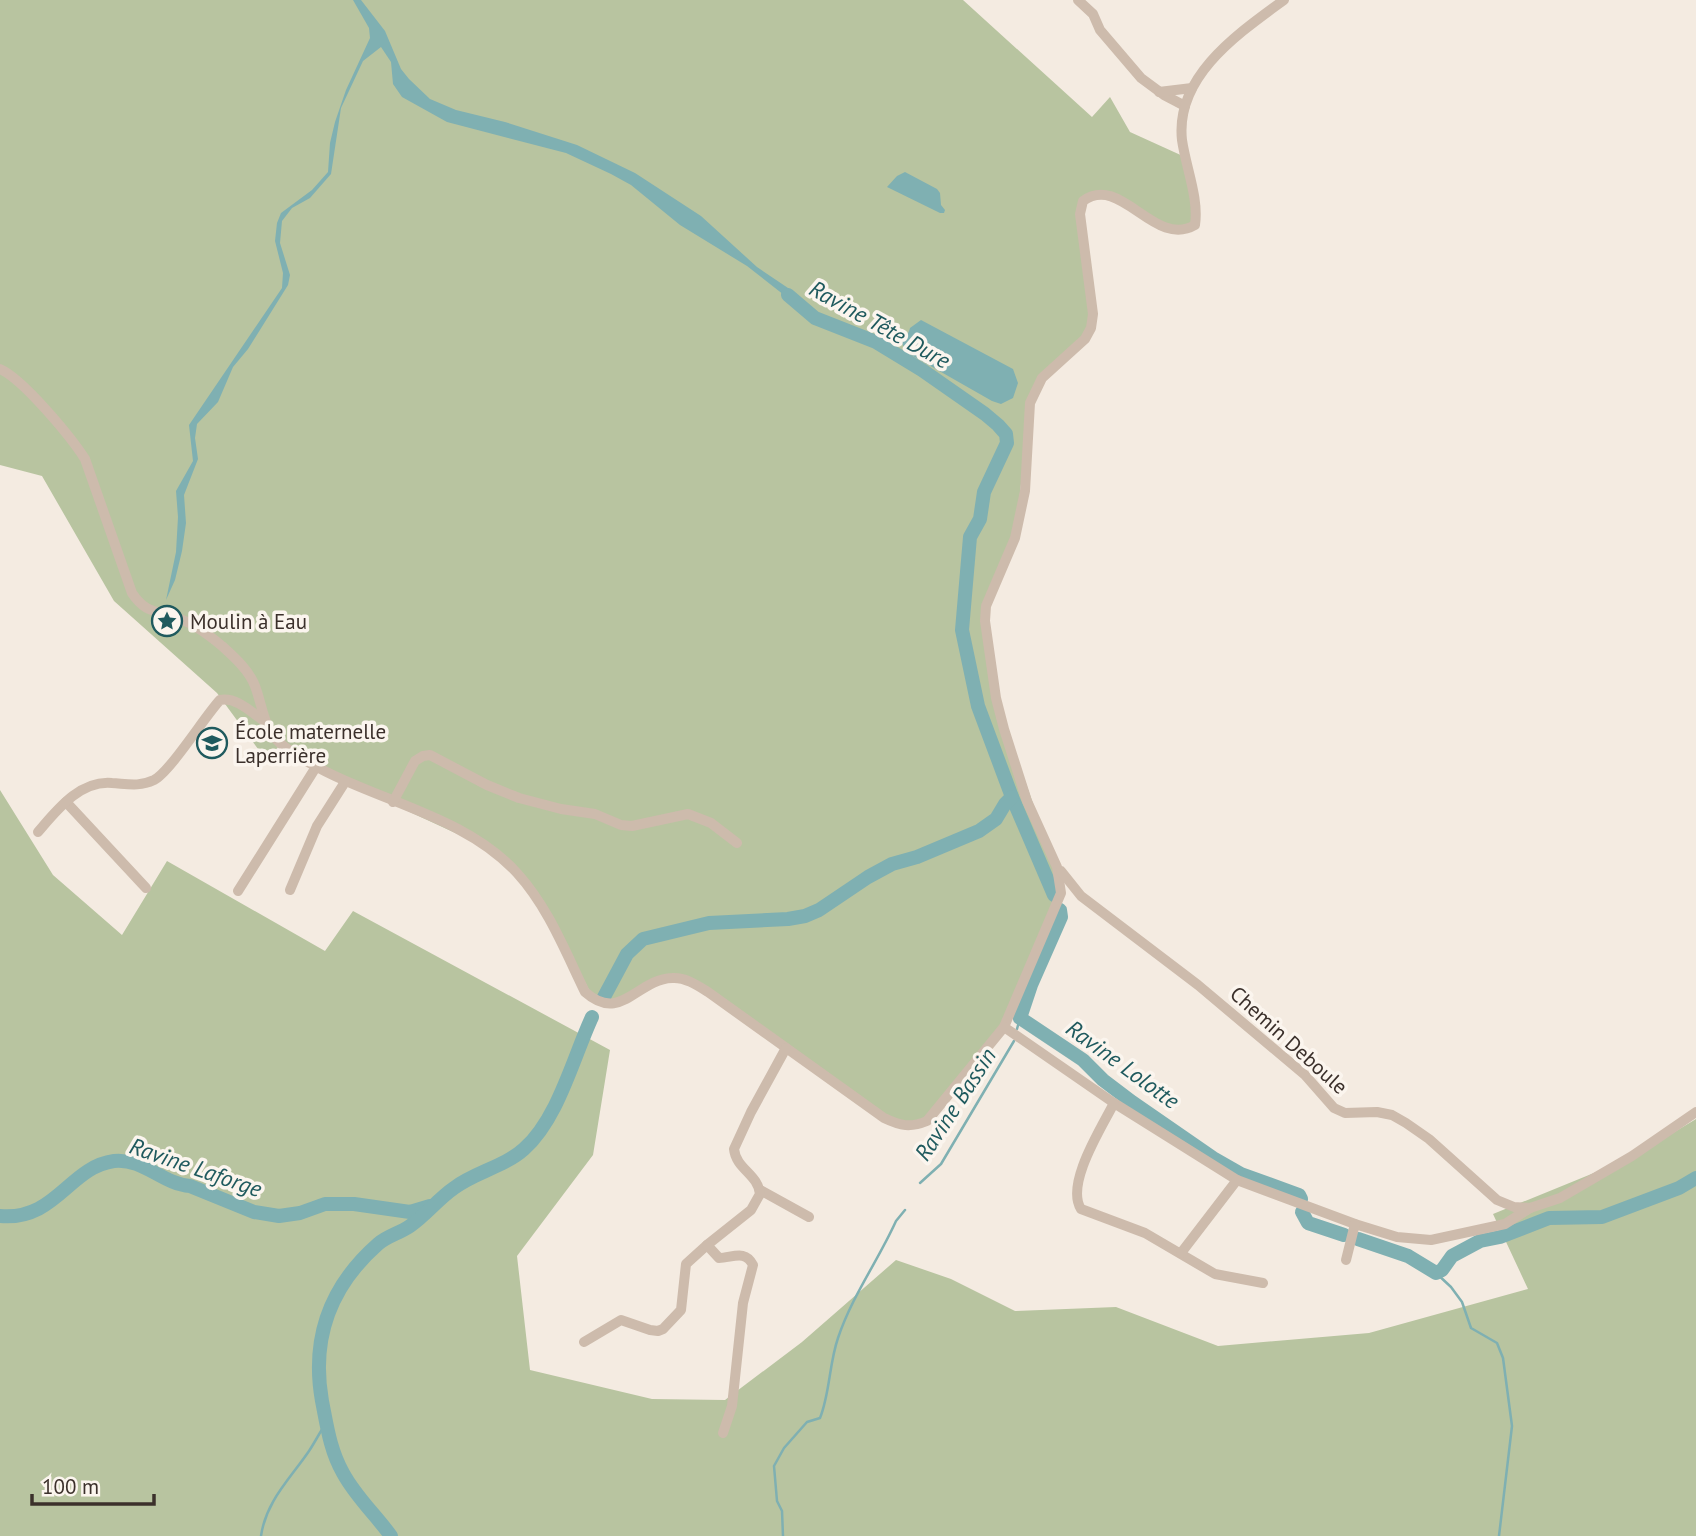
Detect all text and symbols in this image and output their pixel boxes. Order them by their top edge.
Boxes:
water label: Ravine Tête Dure [805,273,956,375]
place icon: Moulin à Eau [150,604,184,638]
place label: Moulin à Eau [190,608,307,635]
place label: École maternelle Laperrière [235,718,386,769]
school or university icon: École maternelle Laperrière [195,726,229,760]
street label: Chemin Deboule [1225,980,1353,1100]
water label: Ravine Lolotte [1061,1013,1186,1115]
water label: Ravine Bassin [908,1042,1002,1166]
water label: Ravine Laforge [126,1131,266,1203]
scale bar [32,1462,154,1506]
text: 100 m [42,1473,99,1500]

